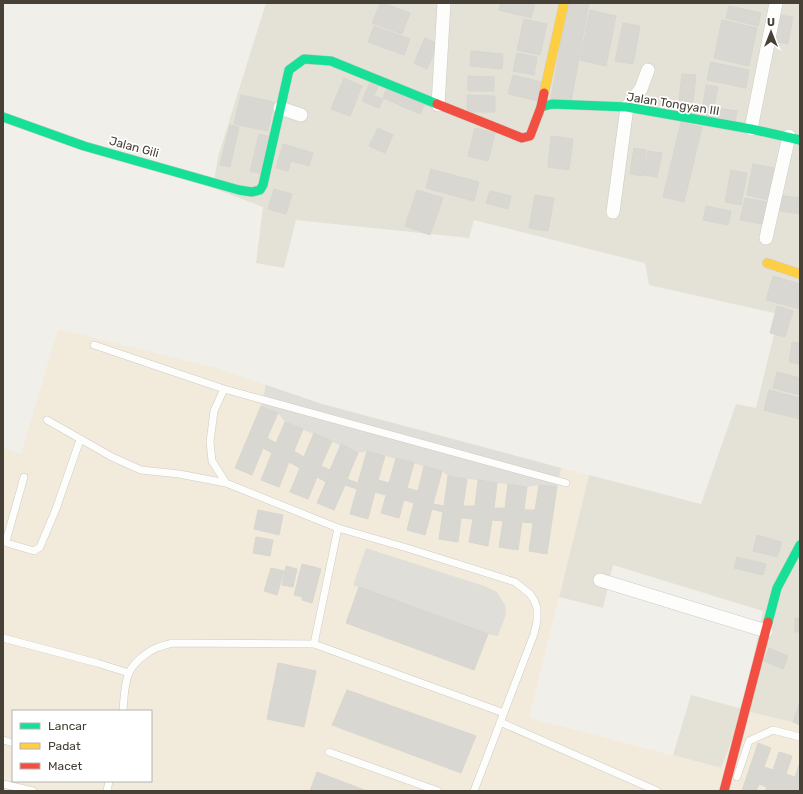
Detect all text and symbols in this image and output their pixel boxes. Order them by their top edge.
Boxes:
north arrow [751,12,791,52]
text: U [767,16,775,29]
street label: Jalan Tongyan III [626,90,720,118]
street label: Jalan Gili [108,134,160,160]
legend [12,710,152,782]
text: Lancar [48,719,87,733]
text: Padat [48,739,81,753]
text: Macet [48,759,82,773]

